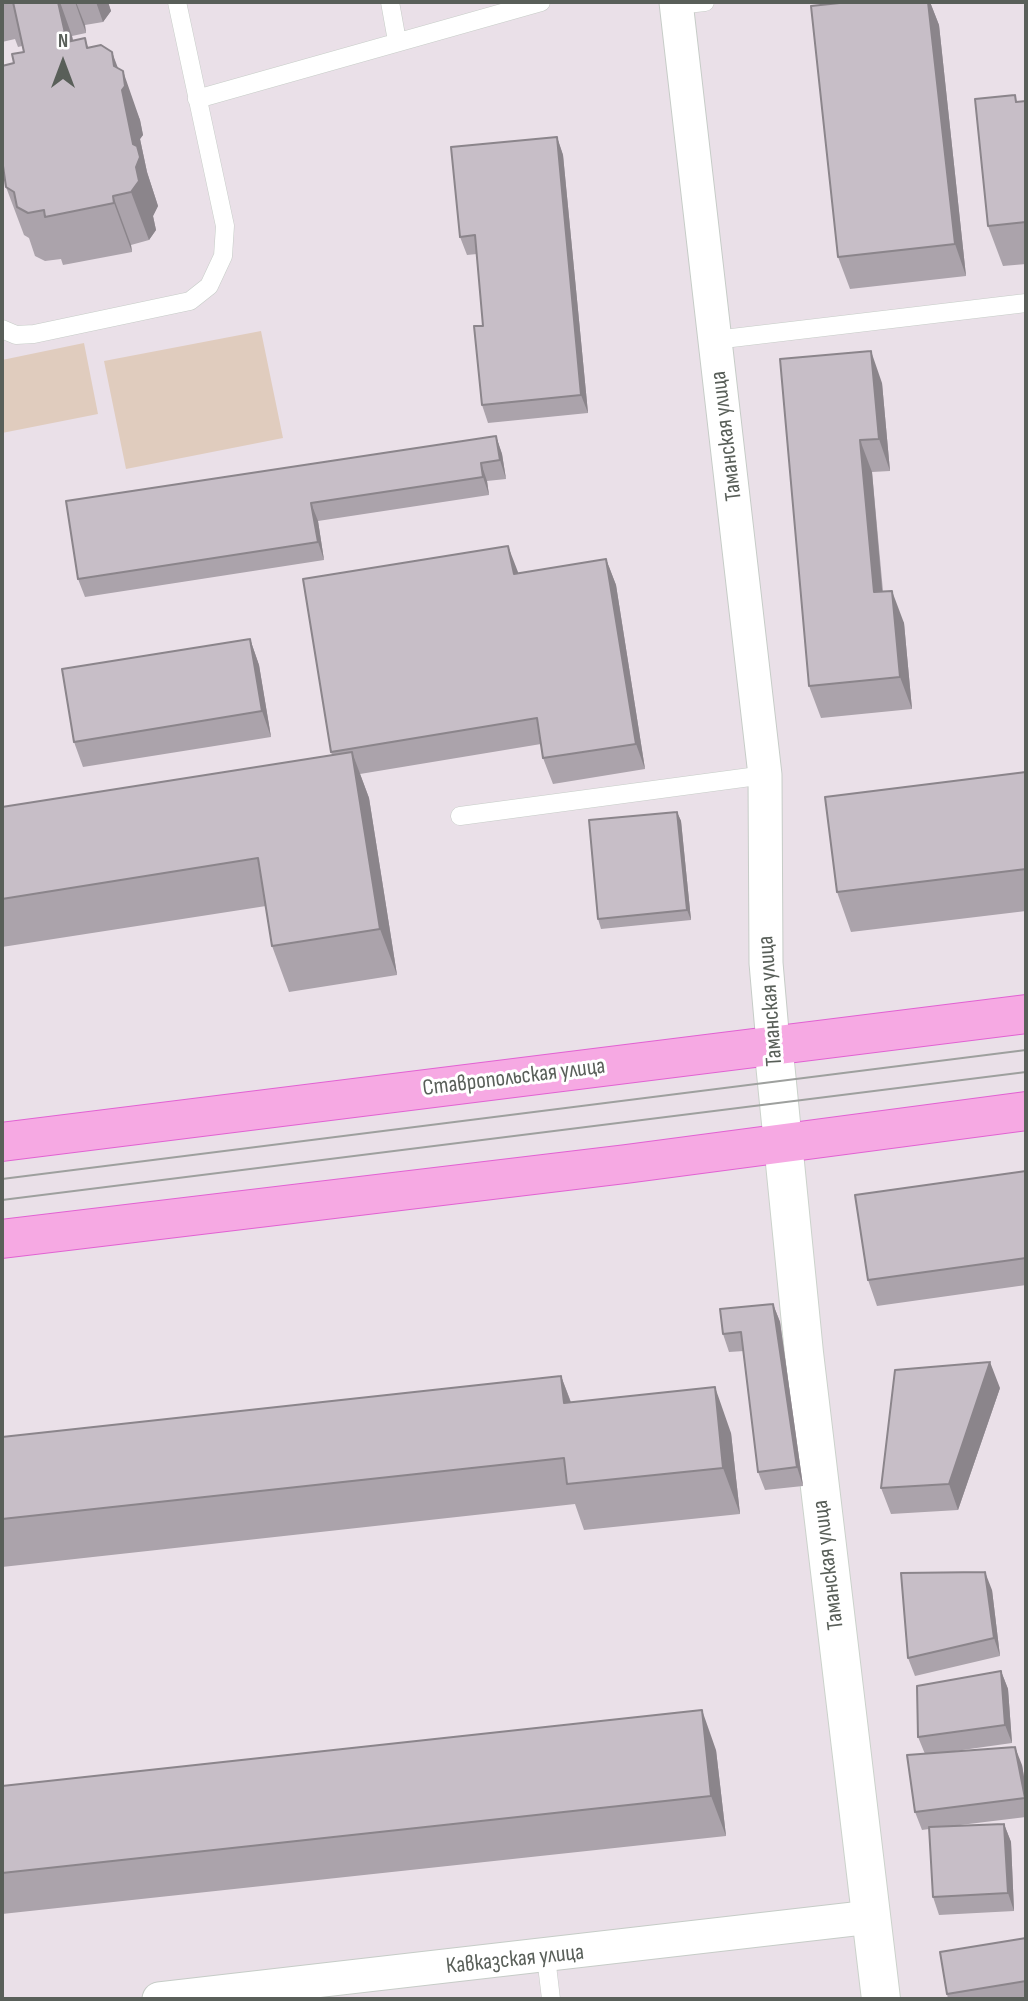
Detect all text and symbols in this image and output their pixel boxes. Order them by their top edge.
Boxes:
north arrow [28,28,98,98]
text: N [58,30,68,53]
street label: Таманская улица [705,370,749,502]
street label: Таманская улица [753,935,789,1067]
street label: Ставропольская улица [421,1053,607,1103]
street label: Таманская улица [807,1499,851,1631]
street label: Кавказская улица [445,1939,585,1981]

